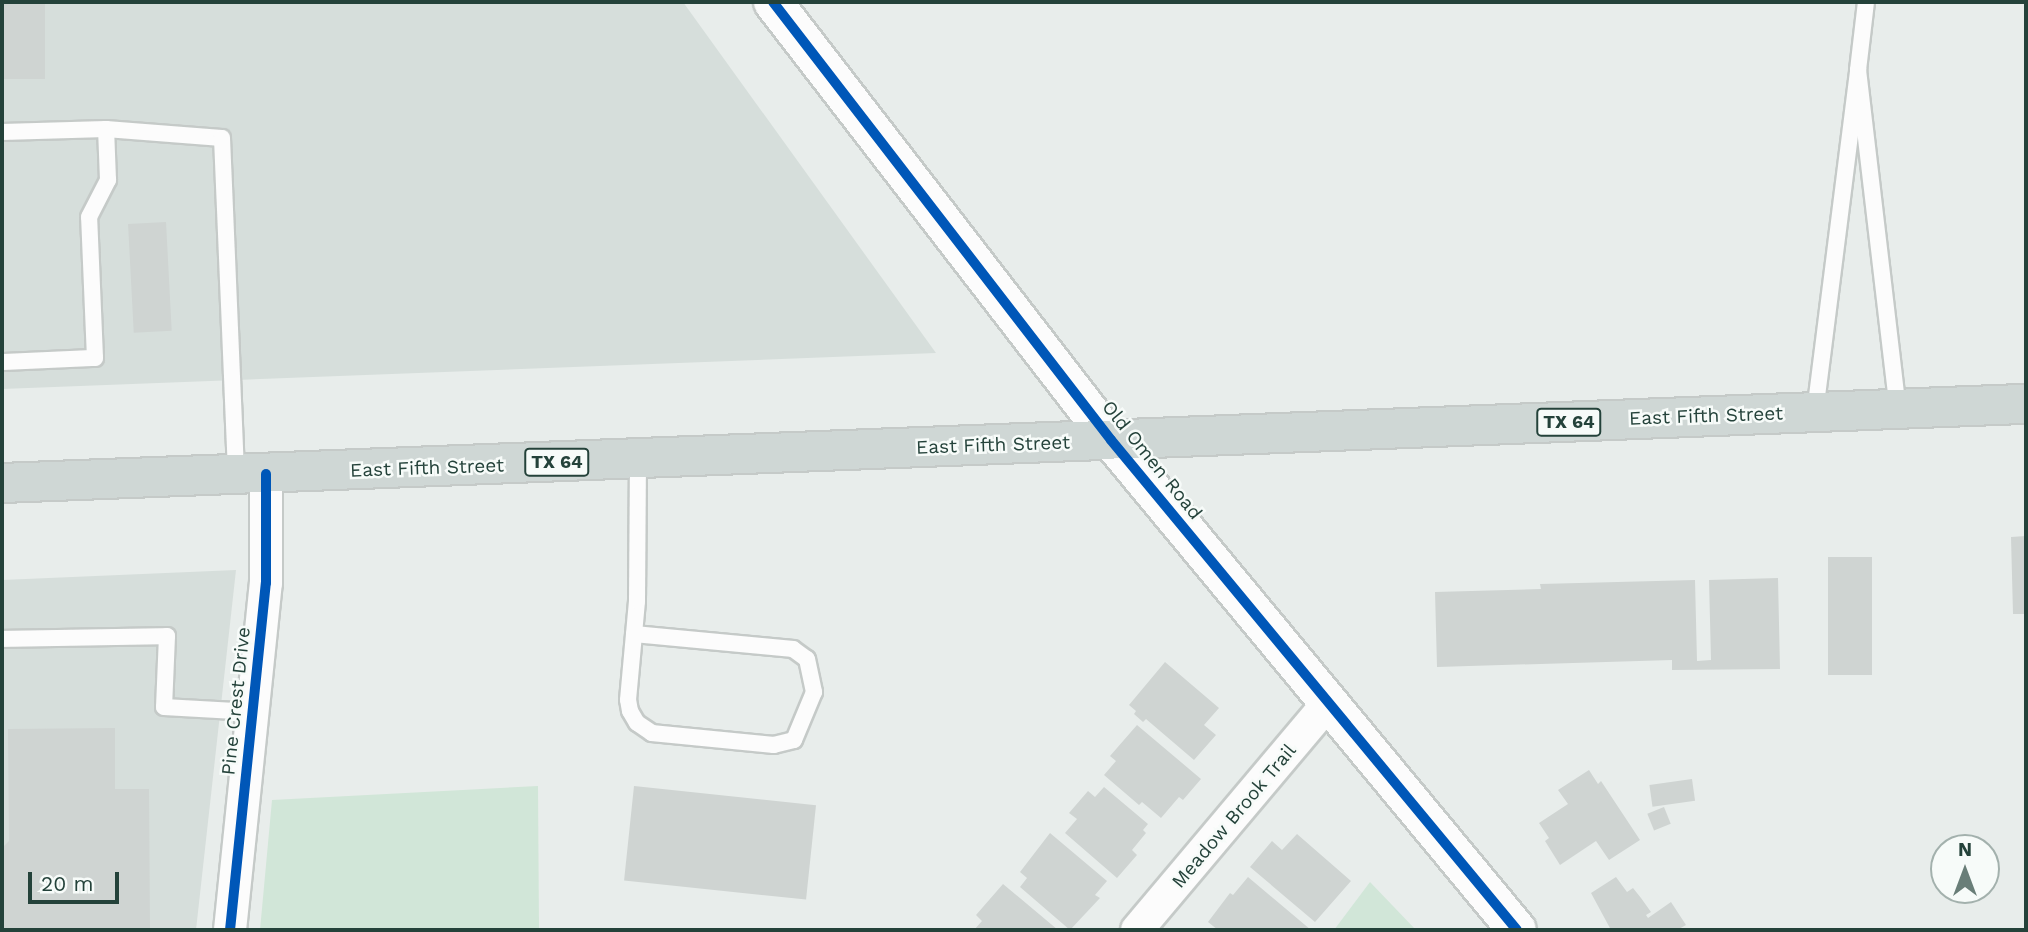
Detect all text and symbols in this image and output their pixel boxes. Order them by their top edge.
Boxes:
street label: Old Omen Road [1097,396,1207,524]
street label: East Fifth Street [1629,402,1783,430]
road number: TX 64 [1536,408,1602,436]
street label: East Fifth Street [916,431,1070,459]
road number: TX 64 [524,448,590,476]
street label: East Fifth Street [350,454,504,482]
street label: Pine Crest Drive [217,626,255,776]
street label: Meadow Brook Trail [1167,739,1301,893]
north arrow [1930,834,2000,904]
text: N [1958,838,1972,861]
scale bar [32,858,122,902]
text: 20 m [41,871,93,896]

